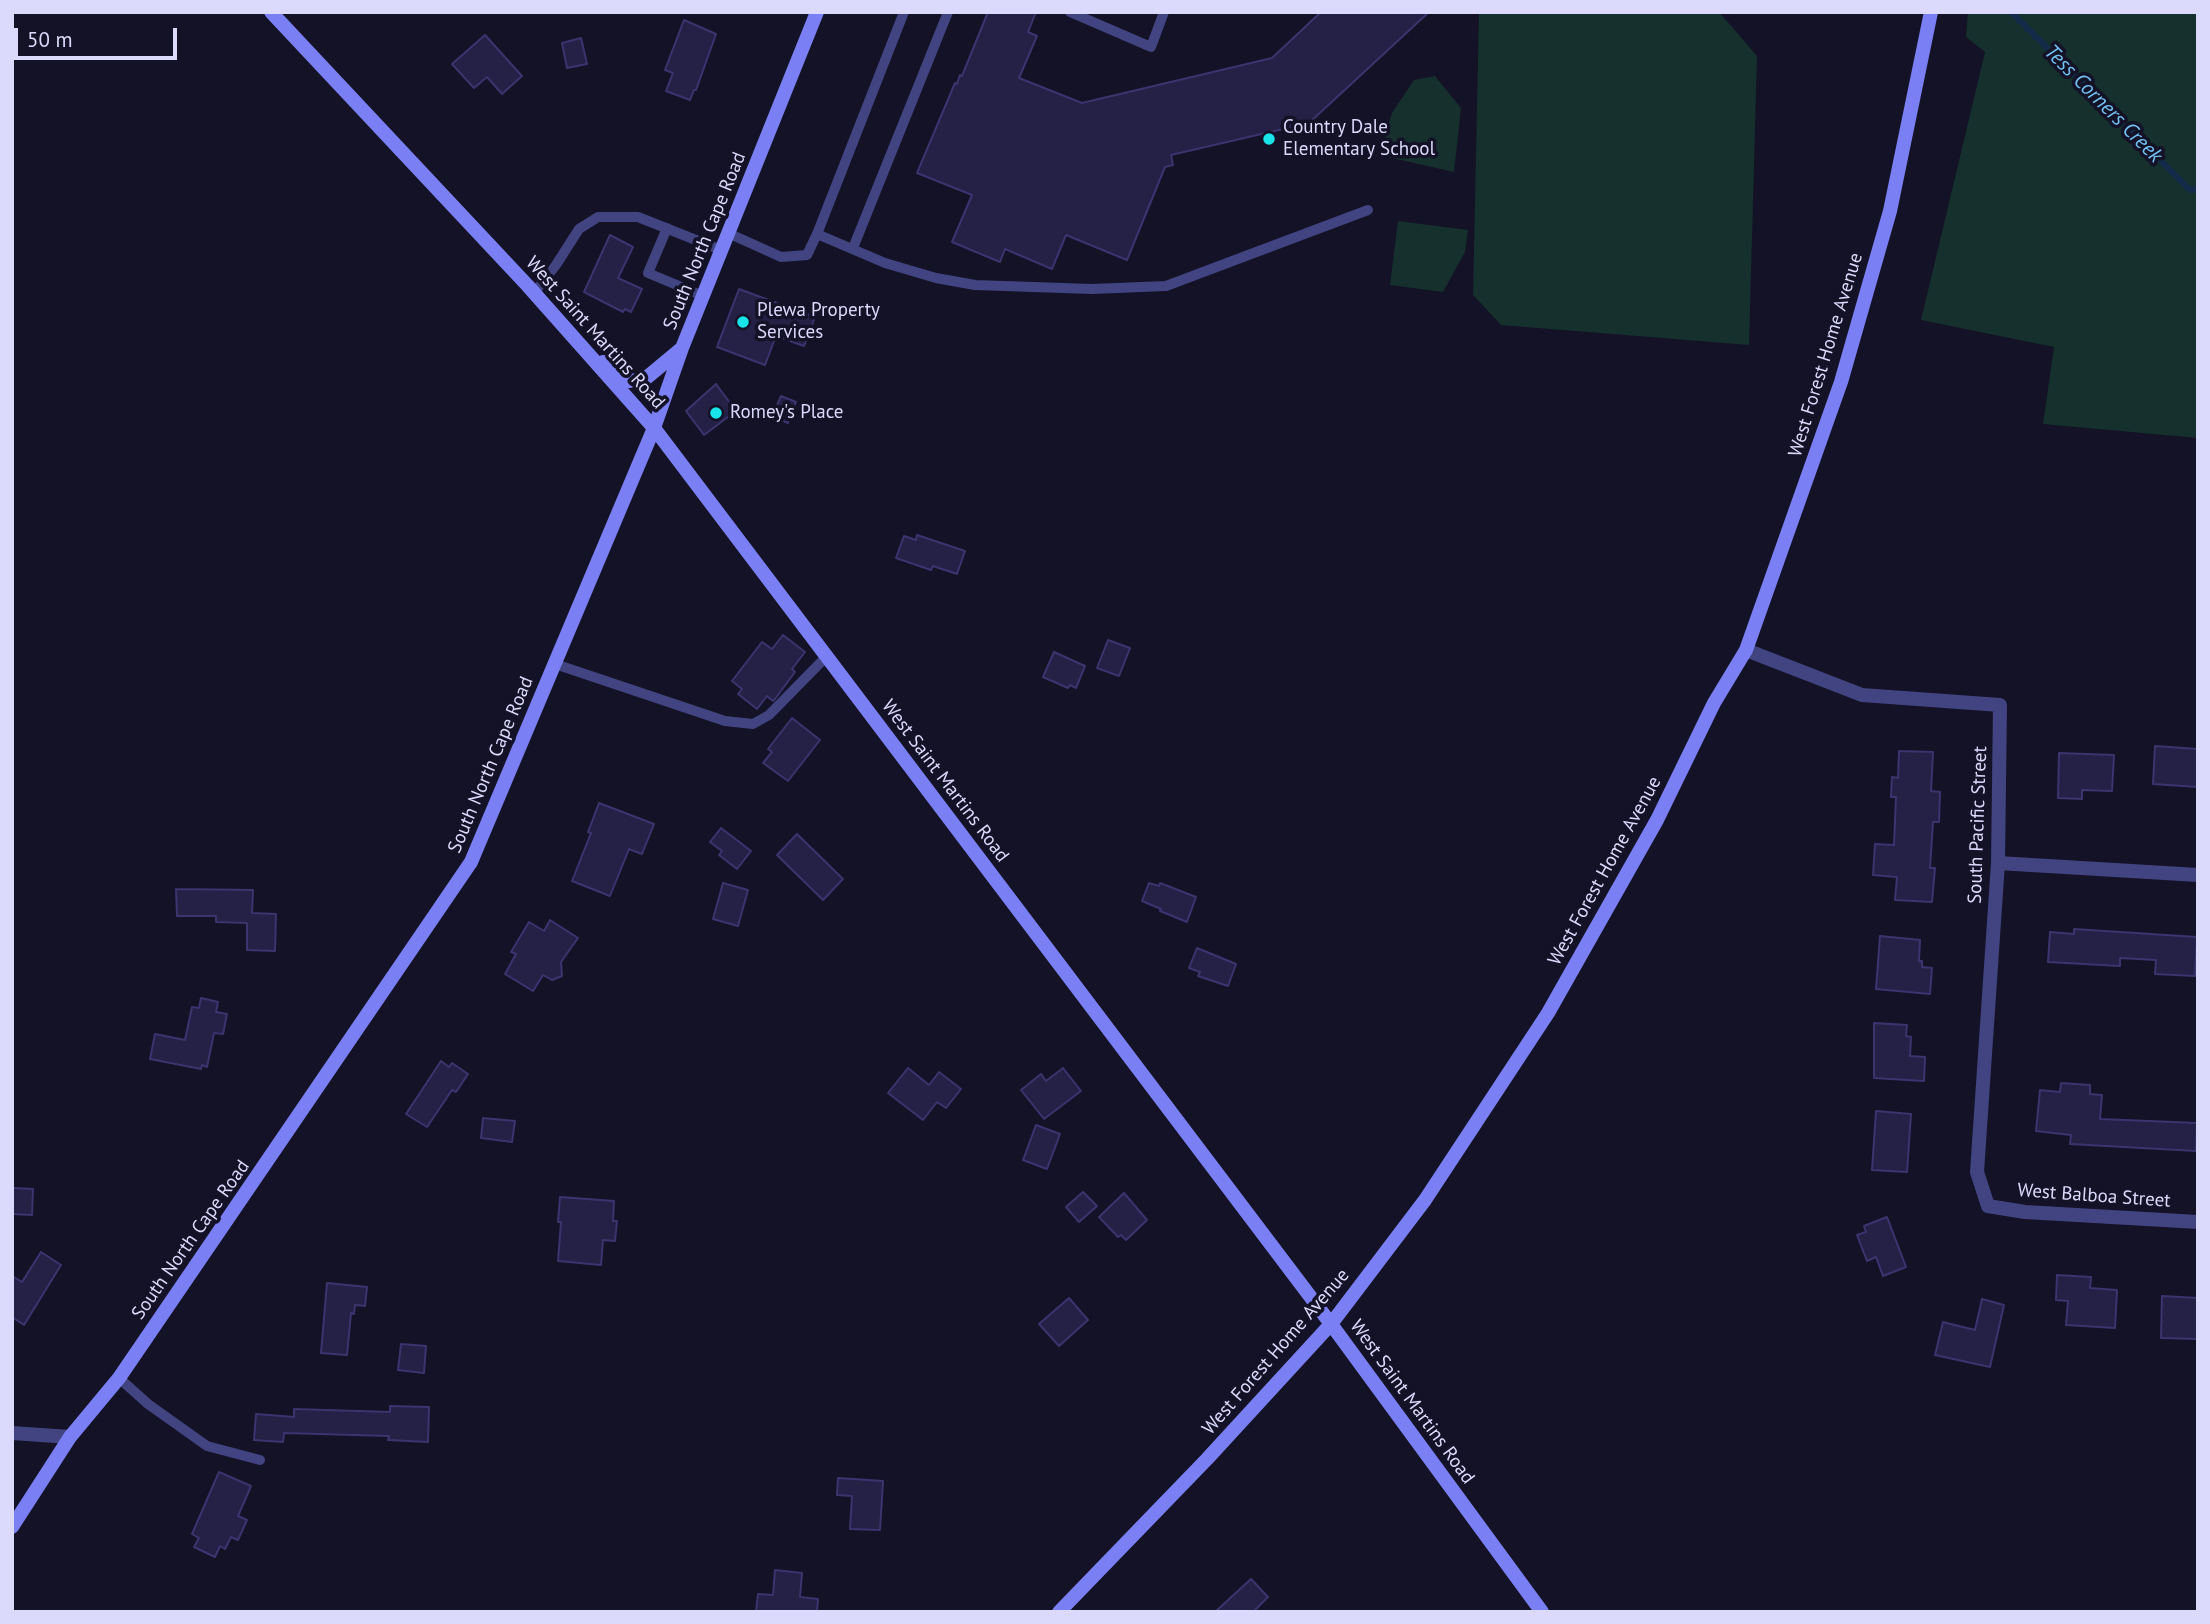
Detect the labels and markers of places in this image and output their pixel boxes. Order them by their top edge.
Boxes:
place label: Country Dale Elementary School [1283,117,1435,161]
marker: Country Dale Elementary School [1261,131,1277,147]
place label: Plewa Property Services [757,300,880,344]
marker: Plewa Property Services [735,314,751,330]
place label: Romey's Place [730,402,844,424]
marker: Romey's Place [708,405,724,421]

